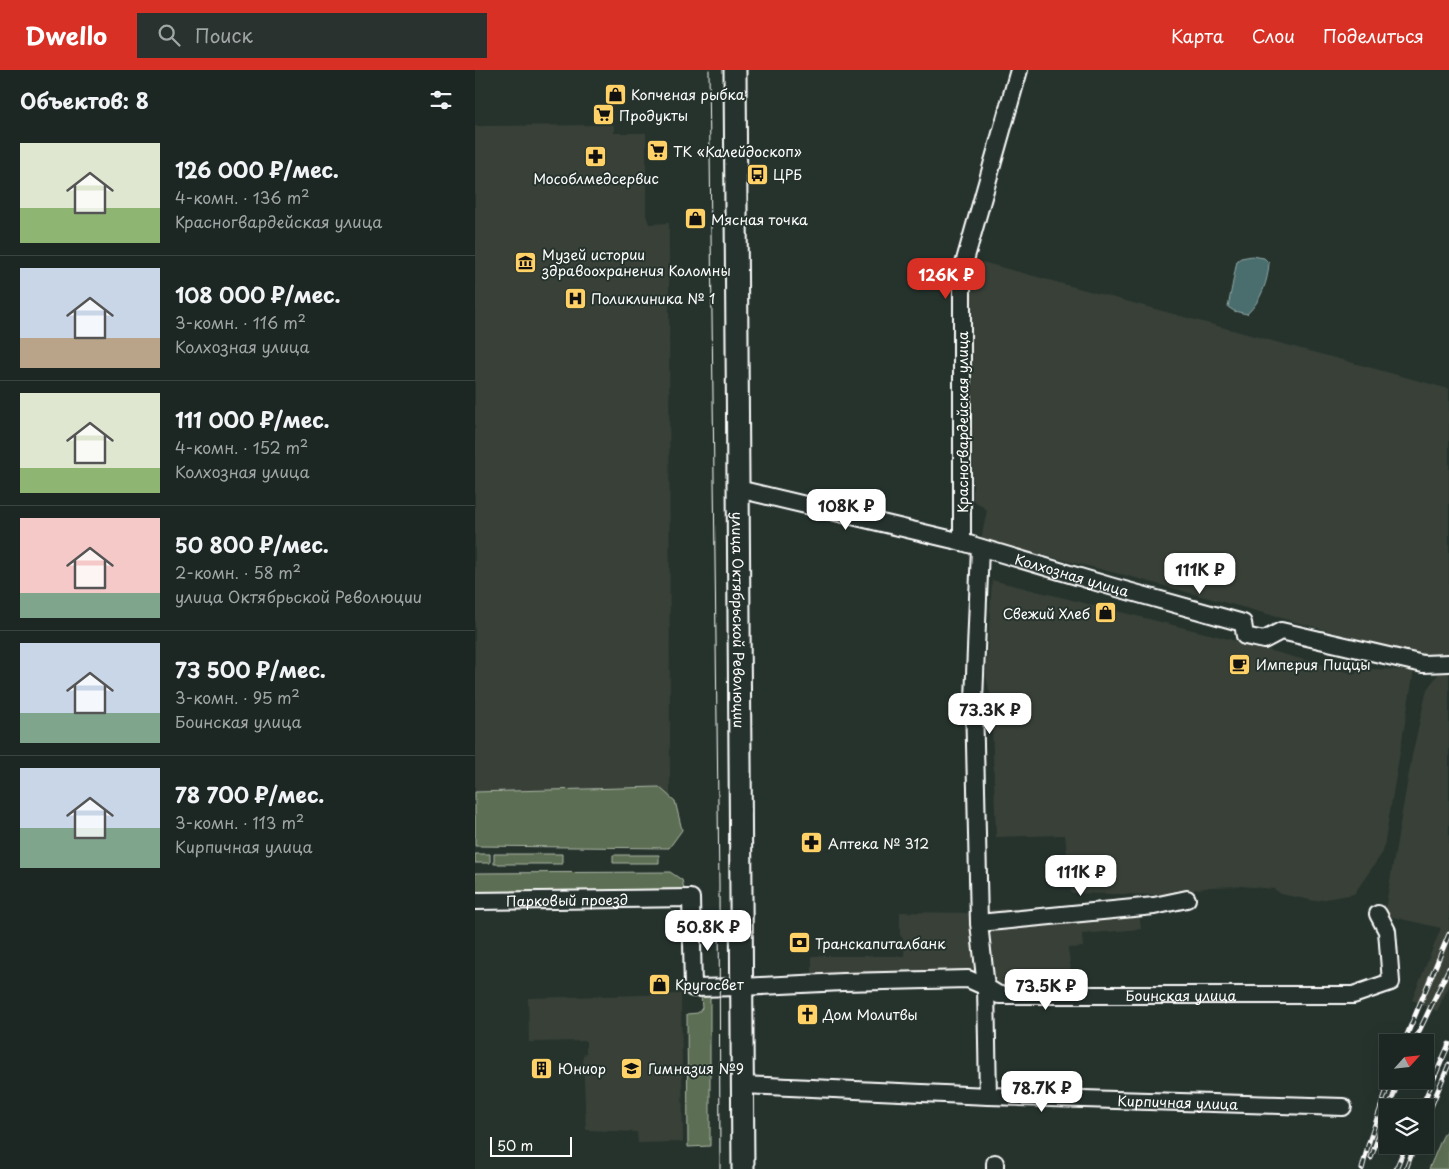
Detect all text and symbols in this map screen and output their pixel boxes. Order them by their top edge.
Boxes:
search box [137,13,487,58]
text: Dwello [25,17,107,53]
icon: search [155,21,183,49]
text: Поиск [195,21,253,49]
text: Карта [1171,22,1224,49]
text: Слои [1252,22,1295,49]
text: Поделиться [1323,22,1424,49]
shop icon: Копченая рыбка [603,82,627,106]
text: Объектов: 8 [20,84,149,116]
place label: Копченая рыбка [631,84,745,105]
icon: filters [427,86,455,114]
supermarket icon: Продукты [591,103,615,127]
place label: Продукты [619,105,688,126]
supermarket icon: ТК «Калейдоскоп» [645,139,669,163]
place label: ТК «Калейдоскоп» [673,141,802,162]
pharmacy icon: Мособлмедсервис [584,144,608,168]
text: 126 000 ₽/мес. [175,153,339,185]
bus stop icon: ЦРБ [745,162,769,186]
icon: home [60,163,120,223]
place label: ЦРБ [773,164,802,185]
place label: Мособлмедсервис [533,168,659,189]
text: 4-комн. · 136 m² [175,185,309,209]
shop icon: Мясная точка [683,207,707,231]
text: Красногвардейская улица [175,209,382,233]
place label: Мясная точка [711,209,808,230]
place label: Музей истории здравоохранения Коломны [541,244,731,281]
museum icon: Музей истории здравоохранения Коломны [514,250,538,274]
pin: 126K ₽ [905,258,987,300]
text: 126K ₽ [918,262,974,286]
text: 108 000 ₽/мес. [175,278,340,310]
hospital icon: Поликлиника № 1 [563,286,587,310]
icon: home [60,288,120,348]
place label: Поликлиника № 1 [591,288,715,309]
text: 3-комн. · 116 m² [175,310,306,334]
street label: Красногвардейская улица [952,331,973,513]
text: Колхозная улица [175,334,309,358]
text: 111 000 ₽/мес. [175,403,330,435]
icon: home [60,413,120,473]
text: 4-комн. · 152 m² [175,435,308,459]
text: Колхозная улица [175,459,309,483]
pin: 108K ₽ [805,488,887,531]
text: 108K ₽ [818,493,874,517]
street label: улица Октябрьской Революции [728,512,750,728]
text: 50 800 ₽/мес. [175,528,329,560]
icon: home [60,538,120,598]
street label: Колхозная улица [1013,548,1132,601]
pin: 111K ₽ [1159,552,1241,595]
text: 111K ₽ [1175,557,1225,581]
text: 2-комн. · 58 m² [175,560,301,584]
text: улица Октябрьской Революции [175,584,422,608]
shop icon: Свежий Хлеб [1094,601,1118,625]
place label: Свежий Хлеб [1003,603,1090,624]
cafe icon: Империя Пиццы [1228,652,1252,676]
text: 73 500 ₽/мес. [175,653,326,685]
place label: Империя Пиццы [1256,654,1371,675]
icon: home [60,663,120,723]
text: 3-комн. · 95 m² [175,685,300,709]
pin: 73.3K ₽ [944,692,1036,735]
text: 73.3K ₽ [959,697,1021,721]
text: Боинская улица [175,709,302,733]
text: 78 700 ₽/мес. [175,778,324,810]
icon: home [60,788,120,848]
text: 3-комн. · 113 m² [175,810,304,834]
pharmacy icon: Аптека № 312 [800,831,824,855]
place label: Аптека № 312 [828,833,929,854]
text: Кирпичная улица [175,834,313,858]
pin: 111K ₽ [1040,854,1122,897]
text: 111K ₽ [1056,859,1106,883]
street label: Парковый проезд [506,888,628,911]
pin: 50.8K ₽ [662,910,754,952]
text: 50.8K ₽ [676,914,740,938]
bank icon: Транскапиталбанк [787,931,811,955]
place label: Транскапиталбанк [815,933,946,954]
pin: 73.5K ₽ [1000,968,1092,1011]
shop icon: Кругосвет [647,972,671,996]
text: 73.5K ₽ [1016,973,1076,997]
place label: Кругосвет [675,974,744,995]
street label: Боинская улица [1125,985,1236,1006]
church icon: Дом Молитвы [795,1002,819,1026]
place label: Дом Молитвы [822,1004,918,1025]
north arrow [1379,1034,1434,1089]
map controls [1379,1034,1434,1154]
building icon: Юниор [530,1056,554,1080]
school or university icon: Гимназия №9 [620,1056,644,1080]
place label: Юниор [558,1058,606,1079]
place label: Гимназия №9 [648,1058,744,1079]
pin: 78.7K ₽ [996,1070,1088,1113]
text: 78.7K ₽ [1012,1075,1072,1099]
street label: Кирпичная улица [1117,1090,1238,1114]
button: layers [1379,1099,1434,1154]
scale bar [490,1134,573,1157]
text: 50 m [497,1135,533,1156]

